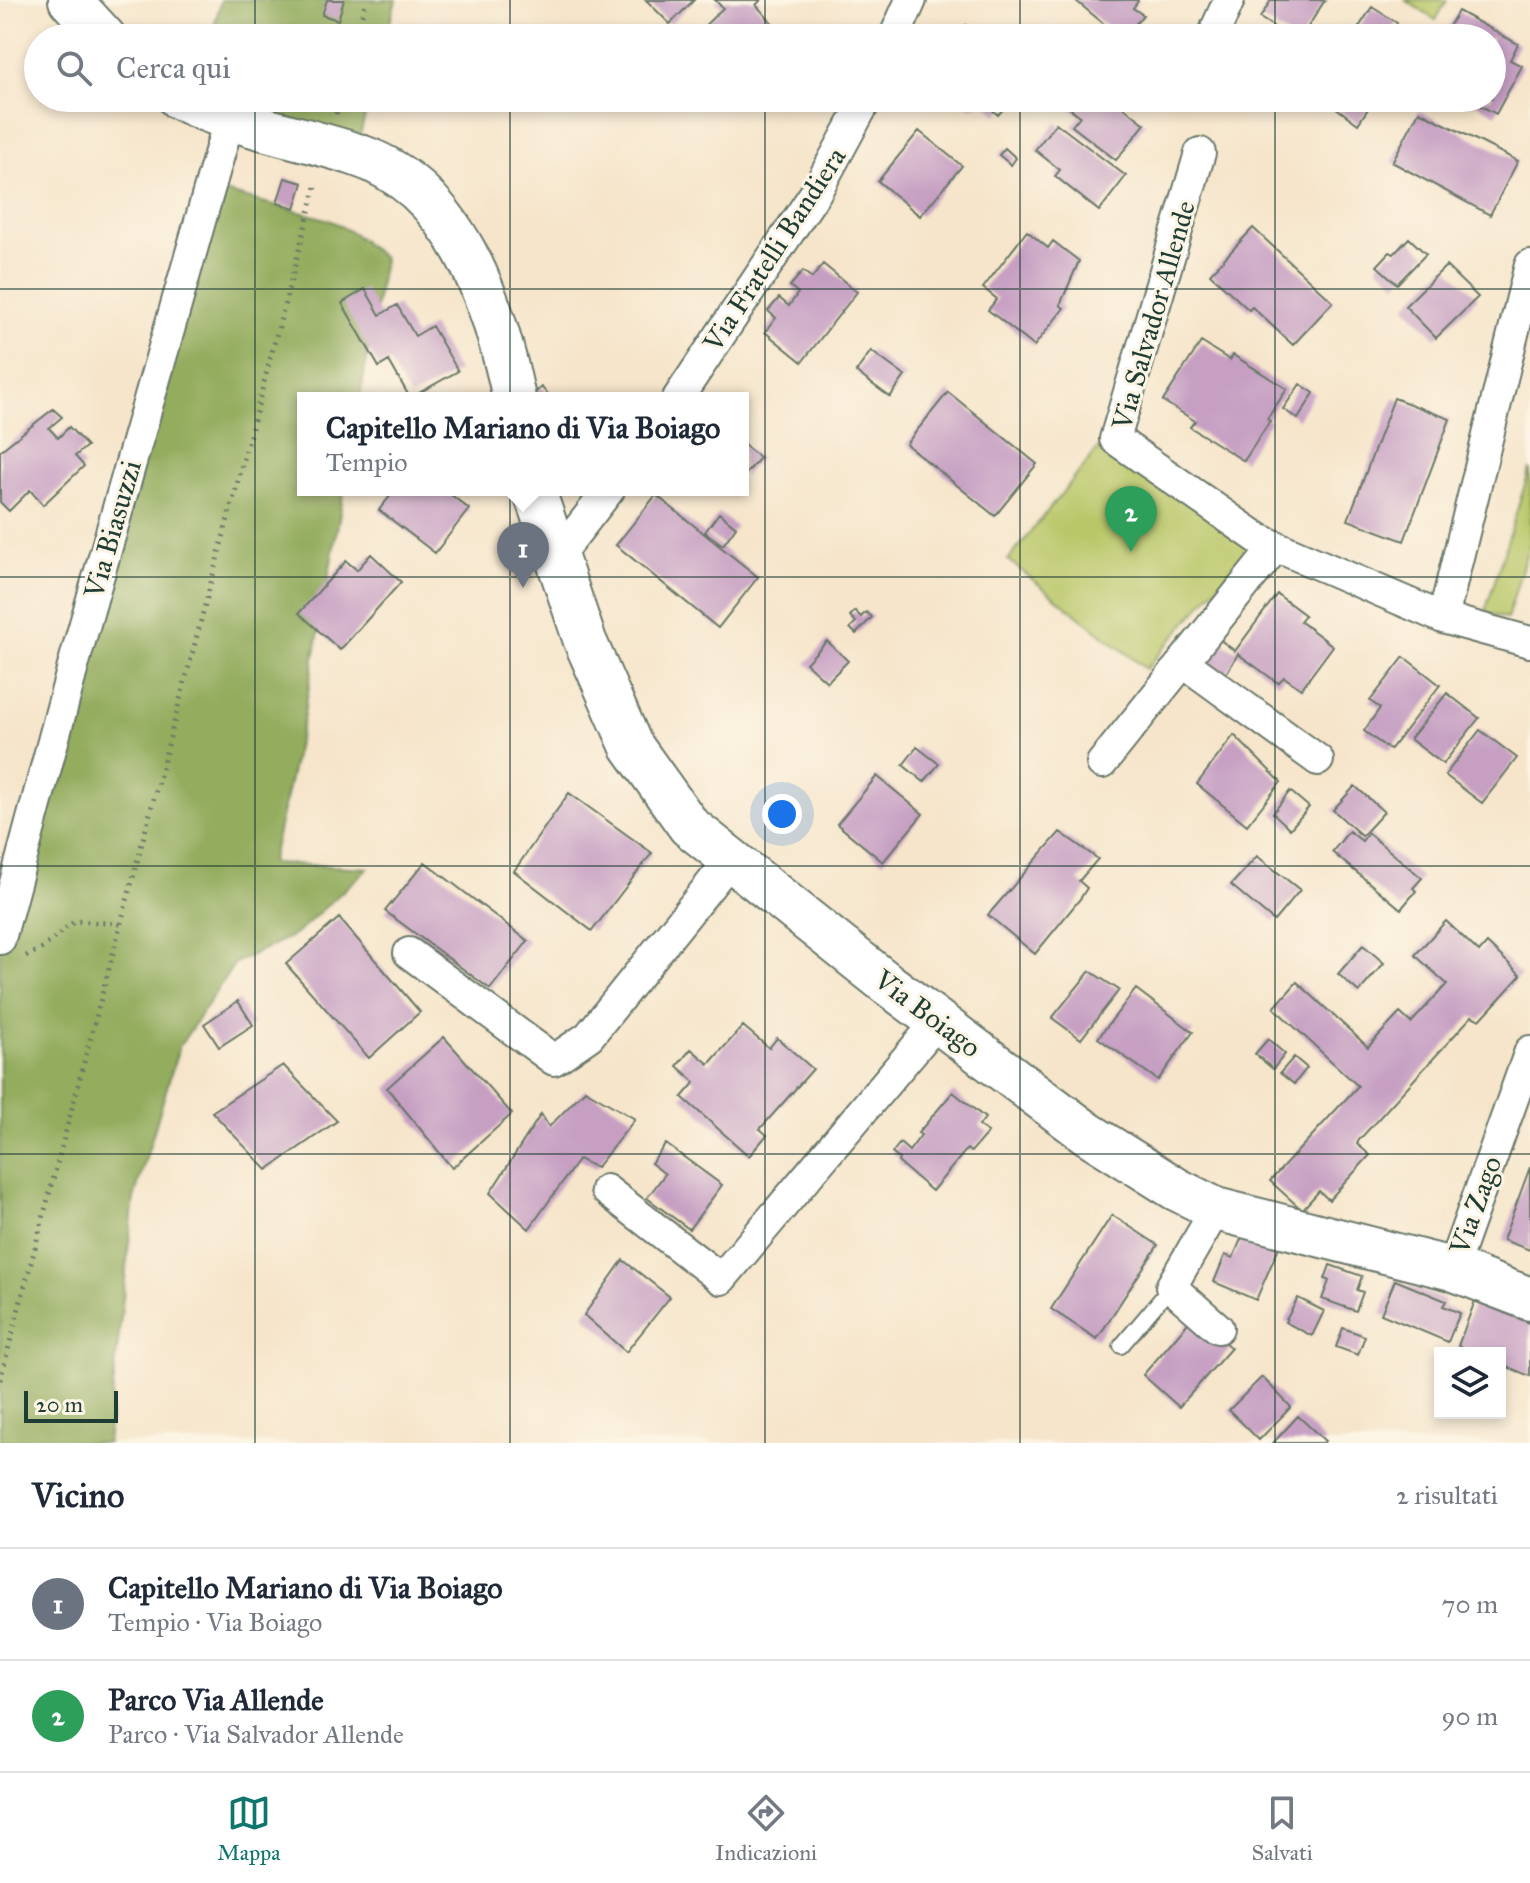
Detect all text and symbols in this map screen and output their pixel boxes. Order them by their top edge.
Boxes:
search box [24,24,1506,112]
icon: search [52,46,96,90]
text: Cerca qui [116,50,230,86]
street label: Via Fratelli Bandiera [695,140,854,359]
street label: Via Salvador Allende [1104,197,1203,435]
popup [297,392,749,496]
text: Capitello Mariano di Via Boiago [326,410,720,446]
text: Tempio [326,446,407,478]
street label: Via Biasuzzi [76,456,149,603]
pin: 2 [1105,486,1157,552]
pin: 1 [497,522,549,588]
your location [762,794,802,834]
street label: Via Boiago [867,961,988,1065]
street label: Via Zago [1441,1151,1509,1260]
map controls [1434,1347,1506,1419]
button: layers [1434,1347,1506,1419]
scale bar [24,1387,118,1423]
text: 20 m [36,1391,83,1418]
text: Vicino [32,1475,124,1516]
text: 2 risultati [1396,1479,1498,1511]
text: Capitello Mariano di Via Boiago [108,1570,503,1606]
text: 1 [53,1588,63,1620]
text: 70 m [1442,1588,1498,1620]
text: Tempio · Via Boiago [108,1606,322,1638]
text: Parco Via Allende [108,1682,324,1718]
text: 2 [52,1700,64,1732]
text: 90 m [1441,1700,1498,1732]
text: Parco · Via Salvador Allende [108,1718,404,1750]
tab: Mappa [217,1791,280,1866]
tab: Indicazioni [715,1791,817,1866]
tab: Salvati [1252,1791,1313,1866]

